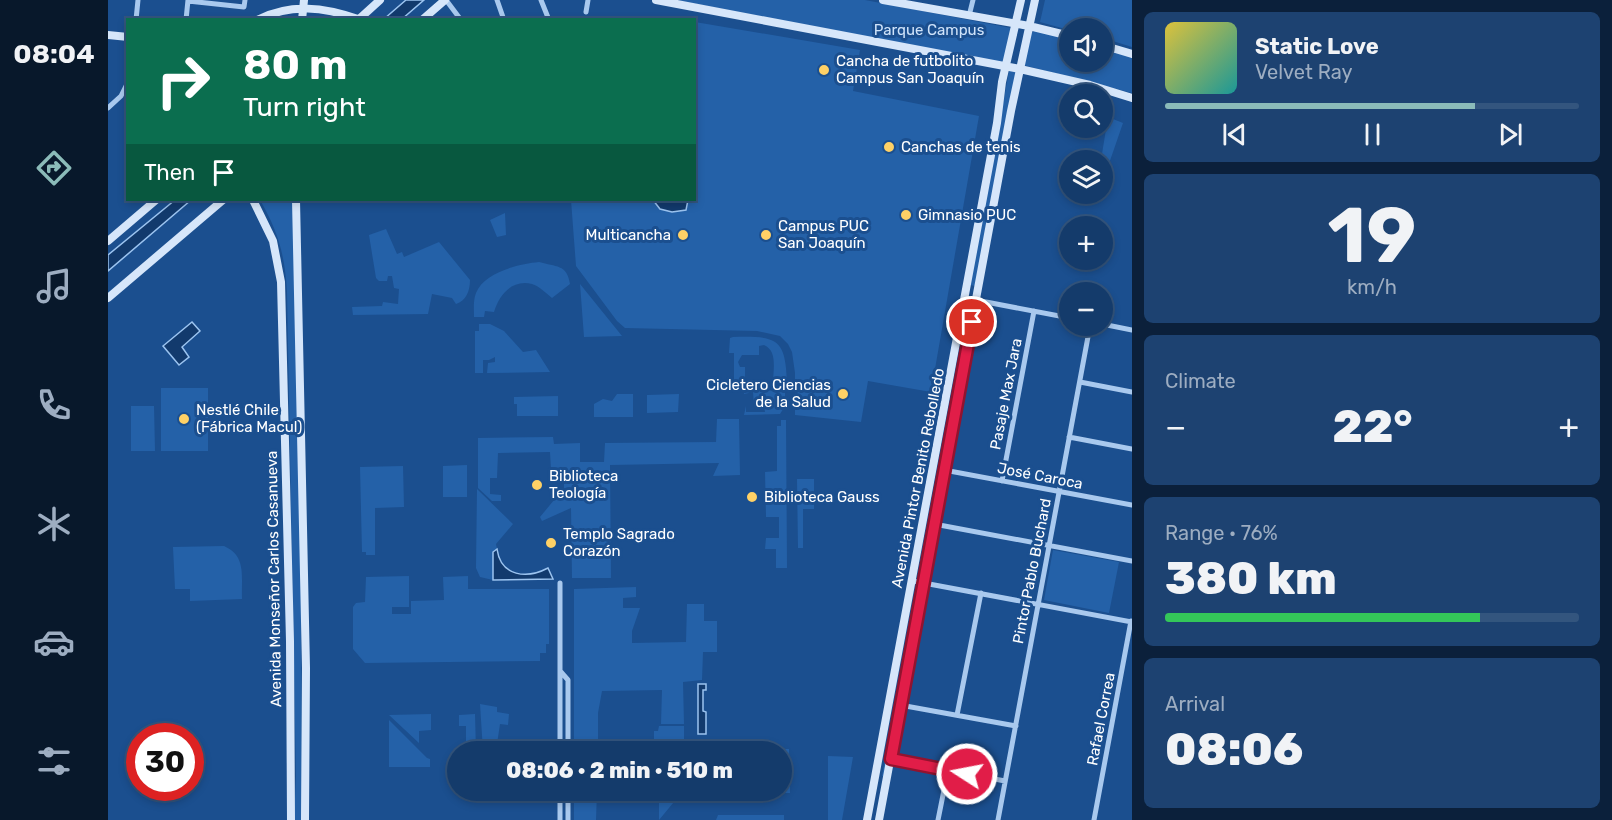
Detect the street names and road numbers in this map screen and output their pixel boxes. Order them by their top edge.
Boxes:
street label: Pasaje Max Jara [986,337,1026,451]
street label: Avenida Pintor Benito Rebolledo [888,367,948,589]
street label: Avenida Monseñor Carlos Casanueva [263,451,285,707]
street label: José Caroca [996,459,1084,493]
street label: Pintor Pablo Buchard [1009,497,1055,645]
street label: Rafael Correa [1083,671,1119,767]

